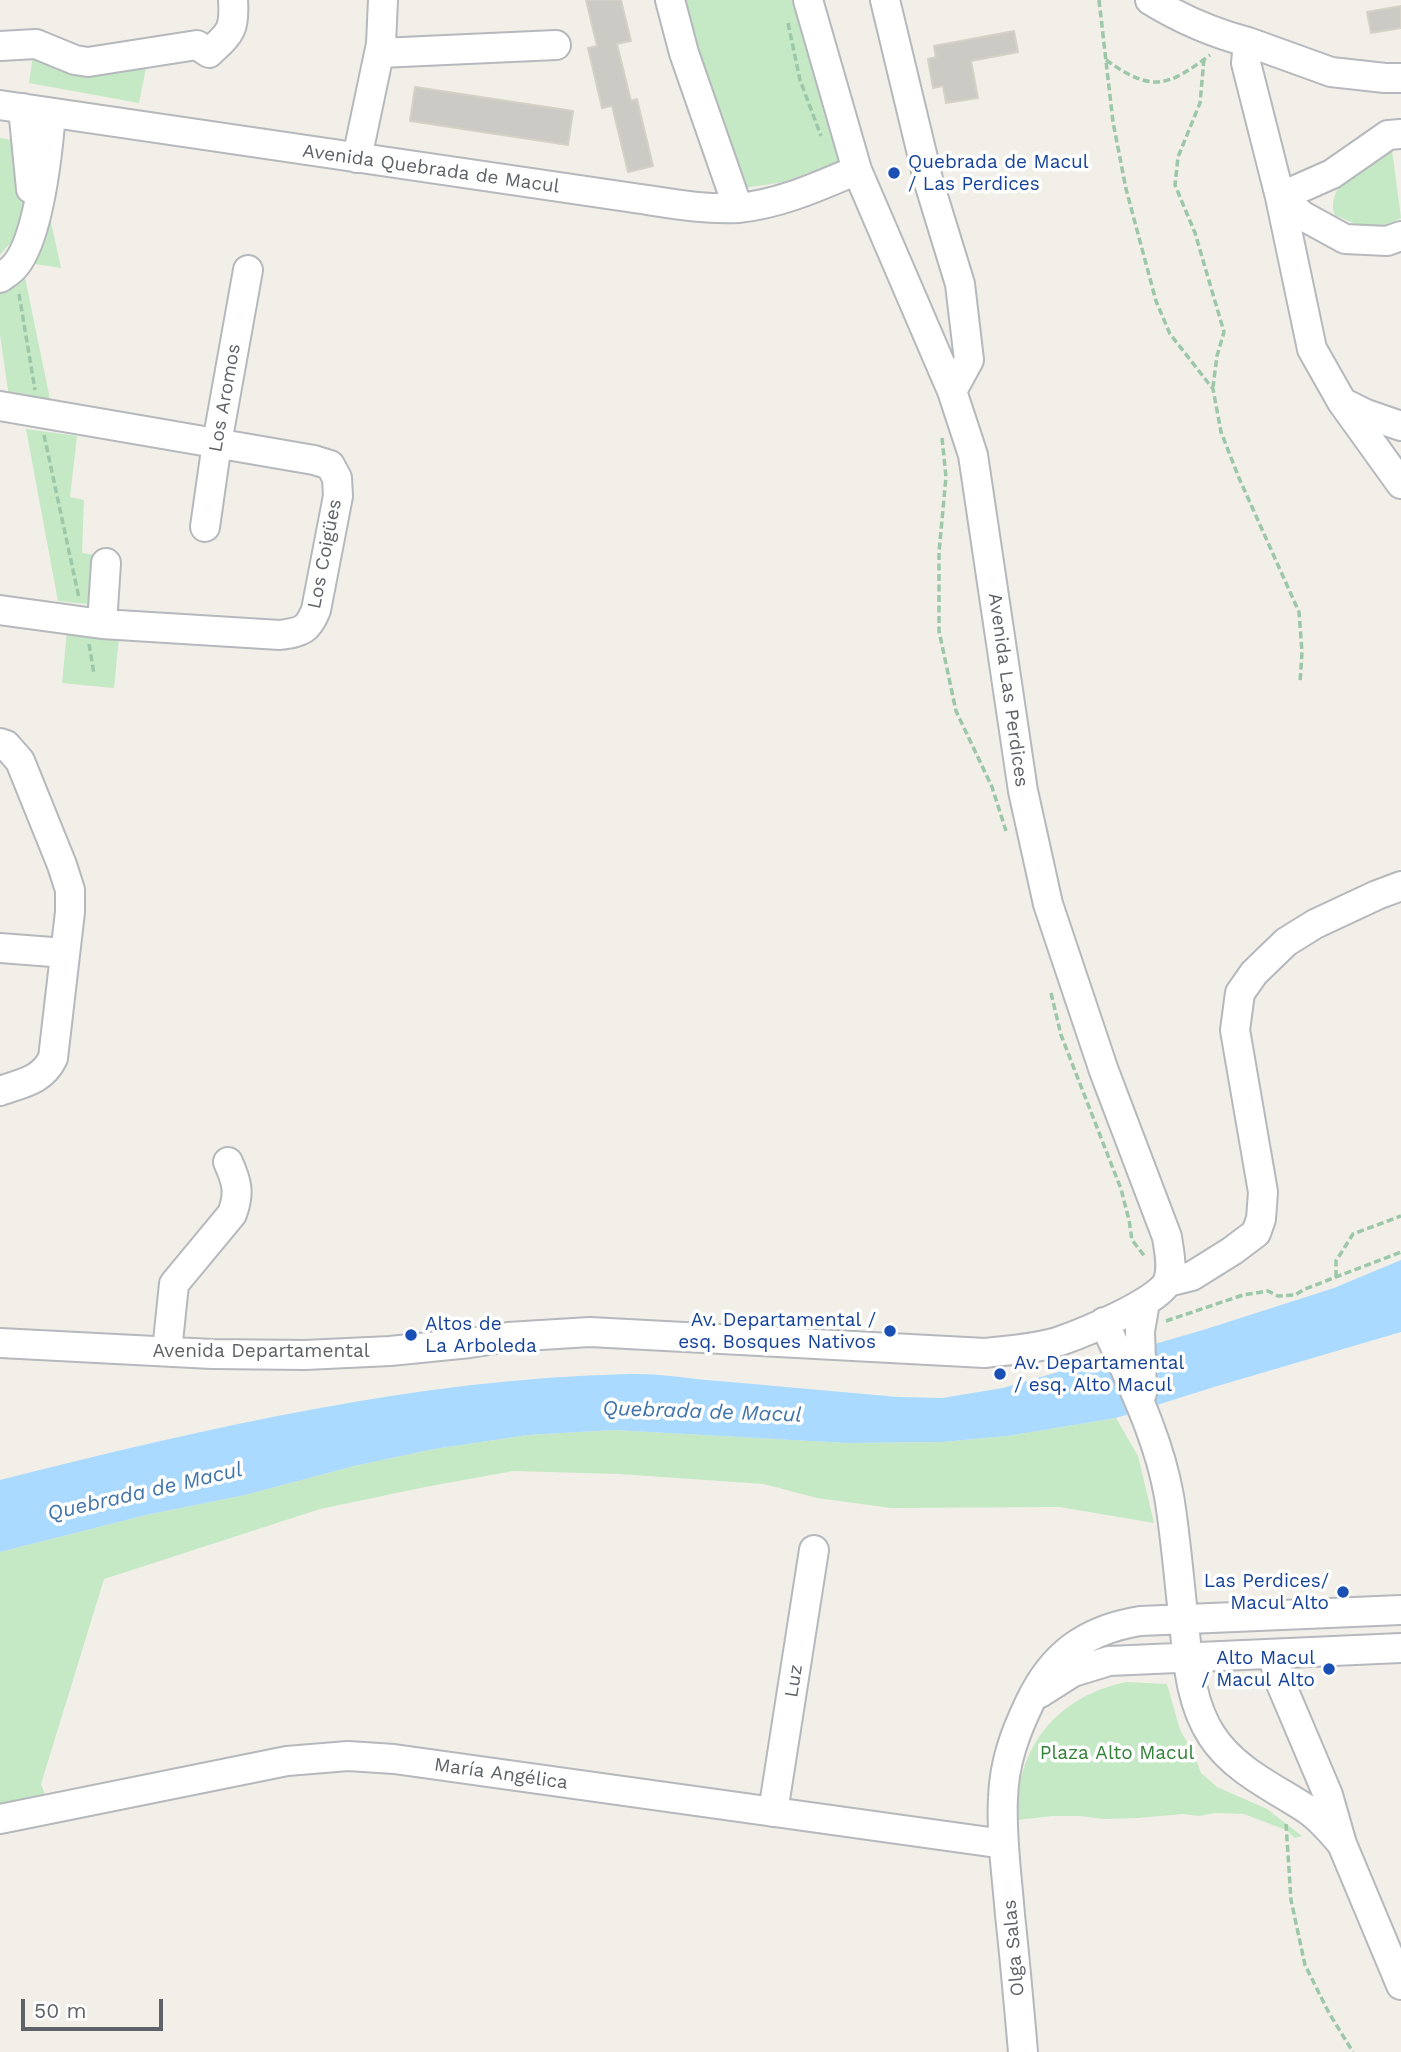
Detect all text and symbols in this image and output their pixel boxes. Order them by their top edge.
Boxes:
street label: Avenida Quebrada de Macul [301,140,561,198]
place label: Quebrada de Macul / Las Perdices [908,151,1089,195]
marker: Quebrada de Macul / Las Perdices [886,165,902,181]
street label: Los Aromos [204,342,246,454]
street label: Los Coigües [303,497,347,611]
street label: Avenida Las Perdices [983,591,1033,789]
place label: Av. Departamental / esq. Bosques Nativos [678,1309,876,1353]
place label: Altos de La Arboleda [425,1313,537,1357]
marker: Av. Departamental / esq. Bosques Nativos [882,1323,898,1339]
marker: Altos de La Arboleda [403,1327,419,1343]
street label: Avenida Departamental [152,1340,370,1362]
place label: Av. Departamental / esq. Alto Macul [1014,1352,1184,1396]
marker: Av. Departamental / esq. Alto Macul [992,1366,1008,1382]
water label: Quebrada de Macul [602,1396,802,1428]
water label: Quebrada de Macul [45,1457,245,1527]
place label: Las Perdices/ Macul Alto [1204,1570,1329,1614]
marker: Las Perdices/ Macul Alto [1335,1584,1351,1600]
place label: Alto Macul / Macul Alto [1201,1647,1315,1691]
marker: Alto Macul / Macul Alto [1321,1661,1337,1677]
street label: Luz [780,1663,808,1699]
park label: Plaza Alto Macul [1040,1742,1194,1764]
street label: María Angélica [433,1753,569,1795]
street label: Olga Salas [998,1899,1030,1997]
scale bar [24,1986,166,2030]
text: 50 m [34,1998,86,2023]

